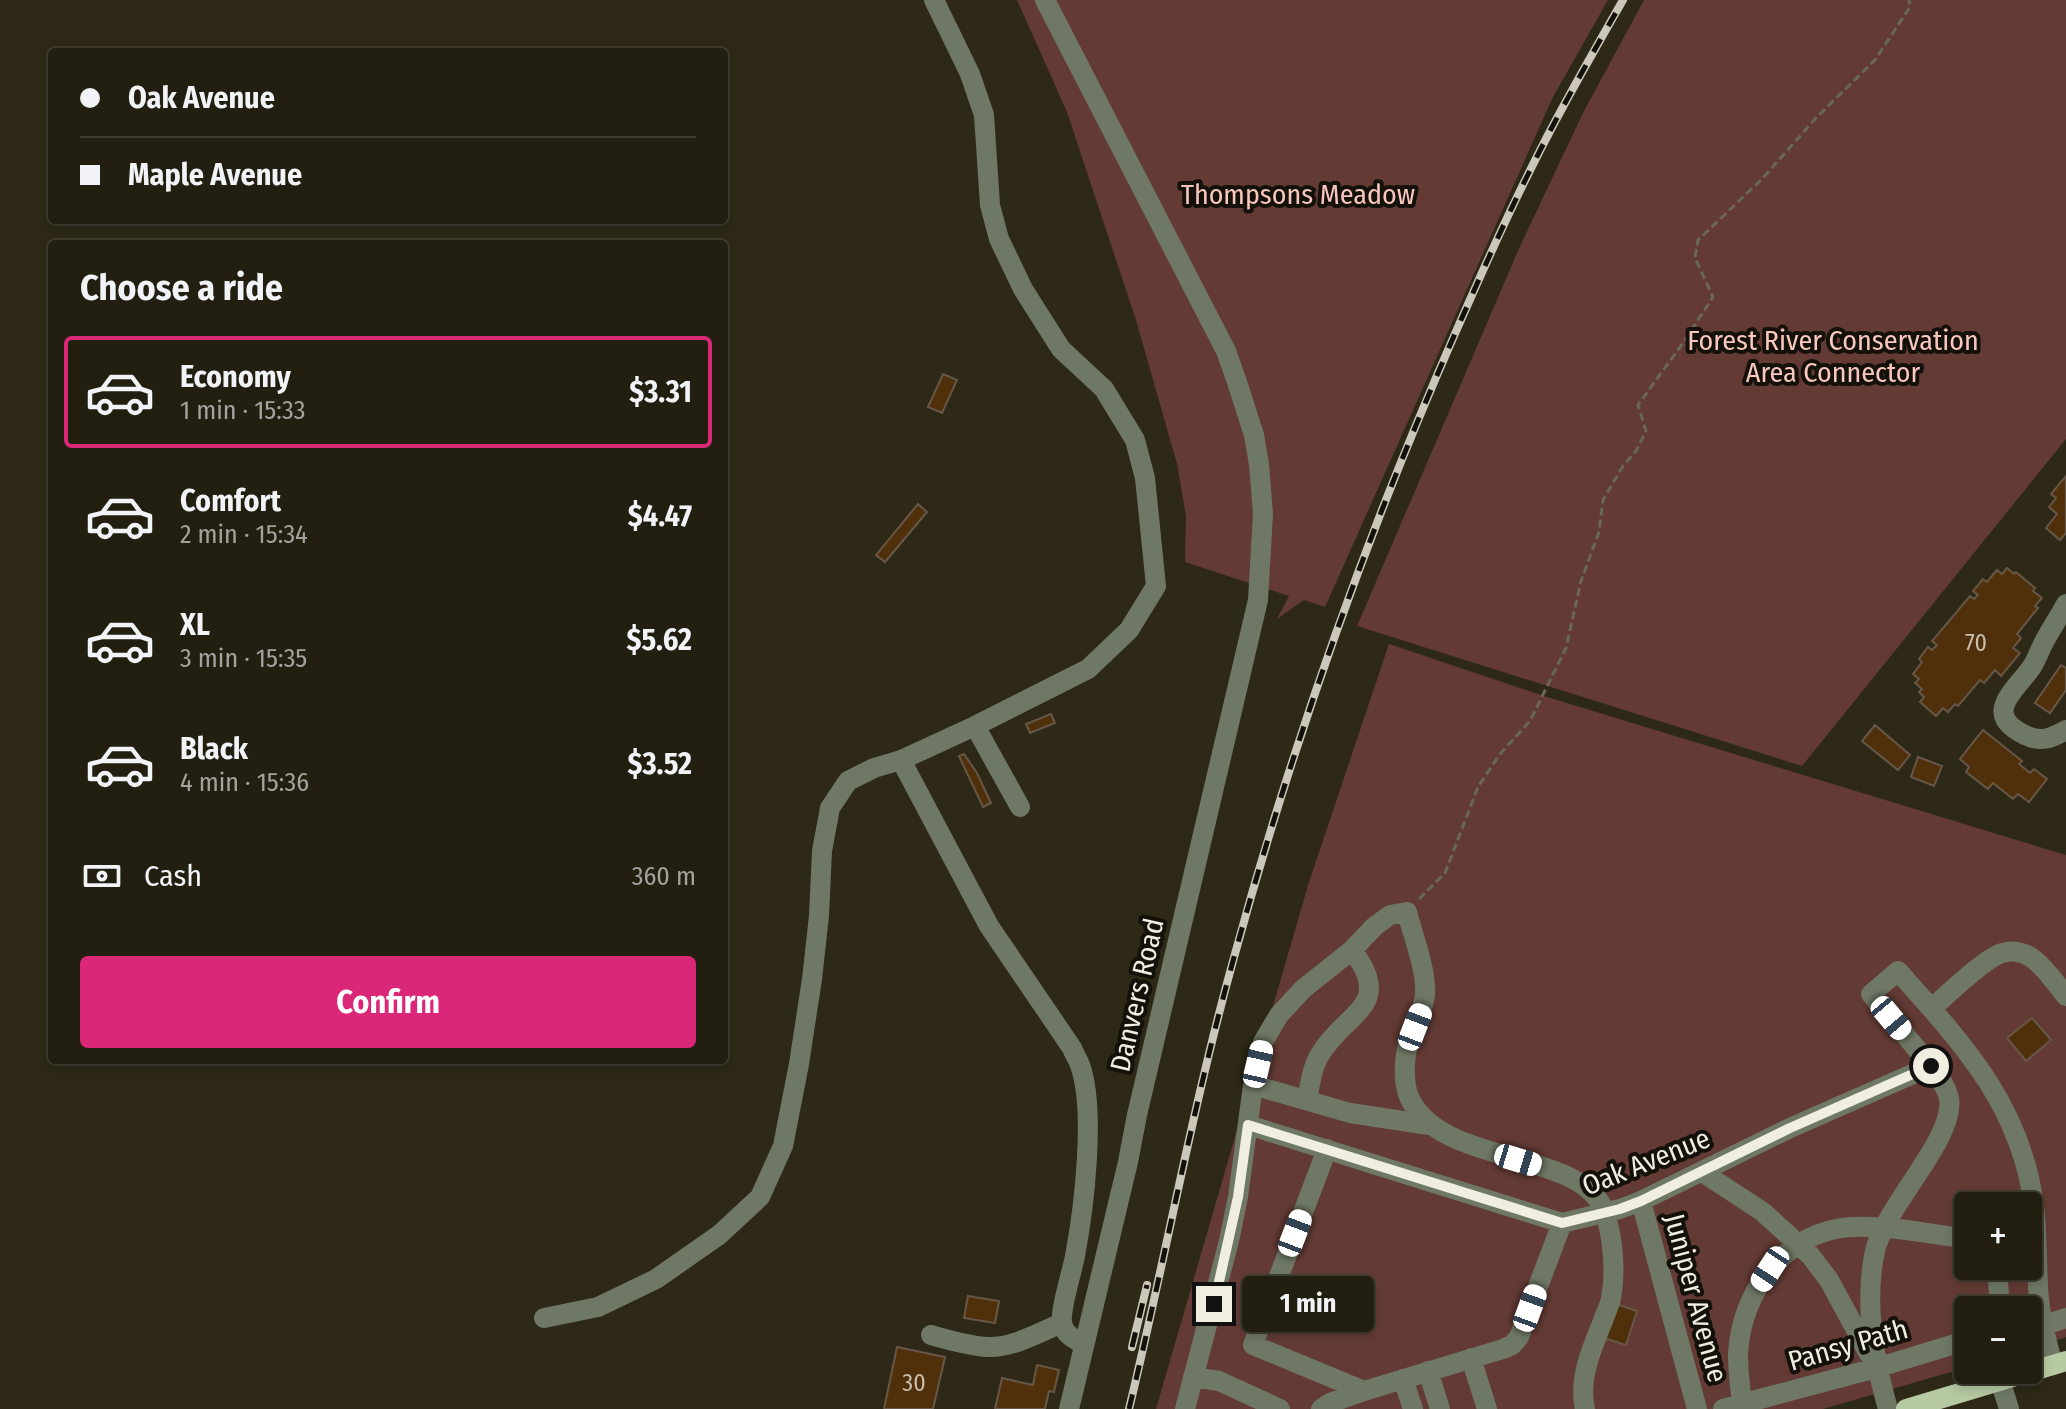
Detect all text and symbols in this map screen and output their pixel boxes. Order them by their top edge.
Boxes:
text: Oak Avenue [128,80,275,116]
text: Maple Avenue [128,157,302,193]
park label: Thompsons Meadow [1181,178,1415,211]
text: Choose a ride [80,266,283,310]
park label: Forest River Conservation Area Connector [1687,324,1979,389]
icon: car [84,356,156,428]
text: Economy [180,359,291,395]
text: $3.31 [629,374,692,410]
text: 1 min · 15:33 [180,395,306,426]
icon: car [84,480,156,552]
text: Comfort [180,483,281,519]
text: $4.47 [628,498,692,534]
text: 2 min · 15:34 [180,519,308,550]
icon: car [84,604,156,676]
text: XL [180,607,210,643]
text: $5.62 [626,622,692,658]
house number: 70 [1965,629,1987,657]
text: 3 min · 15:35 [180,643,307,674]
icon: car [84,728,156,800]
text: Black [180,731,248,767]
text: $3.52 [627,746,692,782]
text: 4 min · 15:36 [180,767,309,798]
icon: cash [80,854,124,898]
text: Cash [144,858,202,894]
text: 360 m [632,861,696,892]
street label: Danvers Road [1103,915,1171,1075]
button: Confirm [80,956,696,1048]
car [1866,992,1916,1044]
car [1395,1000,1435,1054]
car [1241,1038,1275,1090]
route start [1913,1048,1949,1084]
street label: Oak Avenue [1577,1121,1715,1203]
car [1492,1142,1544,1178]
map controls [1954,1192,2042,1384]
button: + [1954,1192,2042,1280]
car [1275,1206,1315,1260]
street label: Juniper Avenue [1658,1210,1734,1386]
car [1747,1242,1793,1296]
callout: 1 min [1242,1276,1374,1332]
car [1511,1281,1549,1335]
route end [1196,1286,1232,1322]
text: 1 min [1280,1288,1336,1319]
button: − [1954,1296,2042,1384]
street label: Pansy Path [1784,1312,1912,1378]
house number: 30 [902,1369,926,1397]

